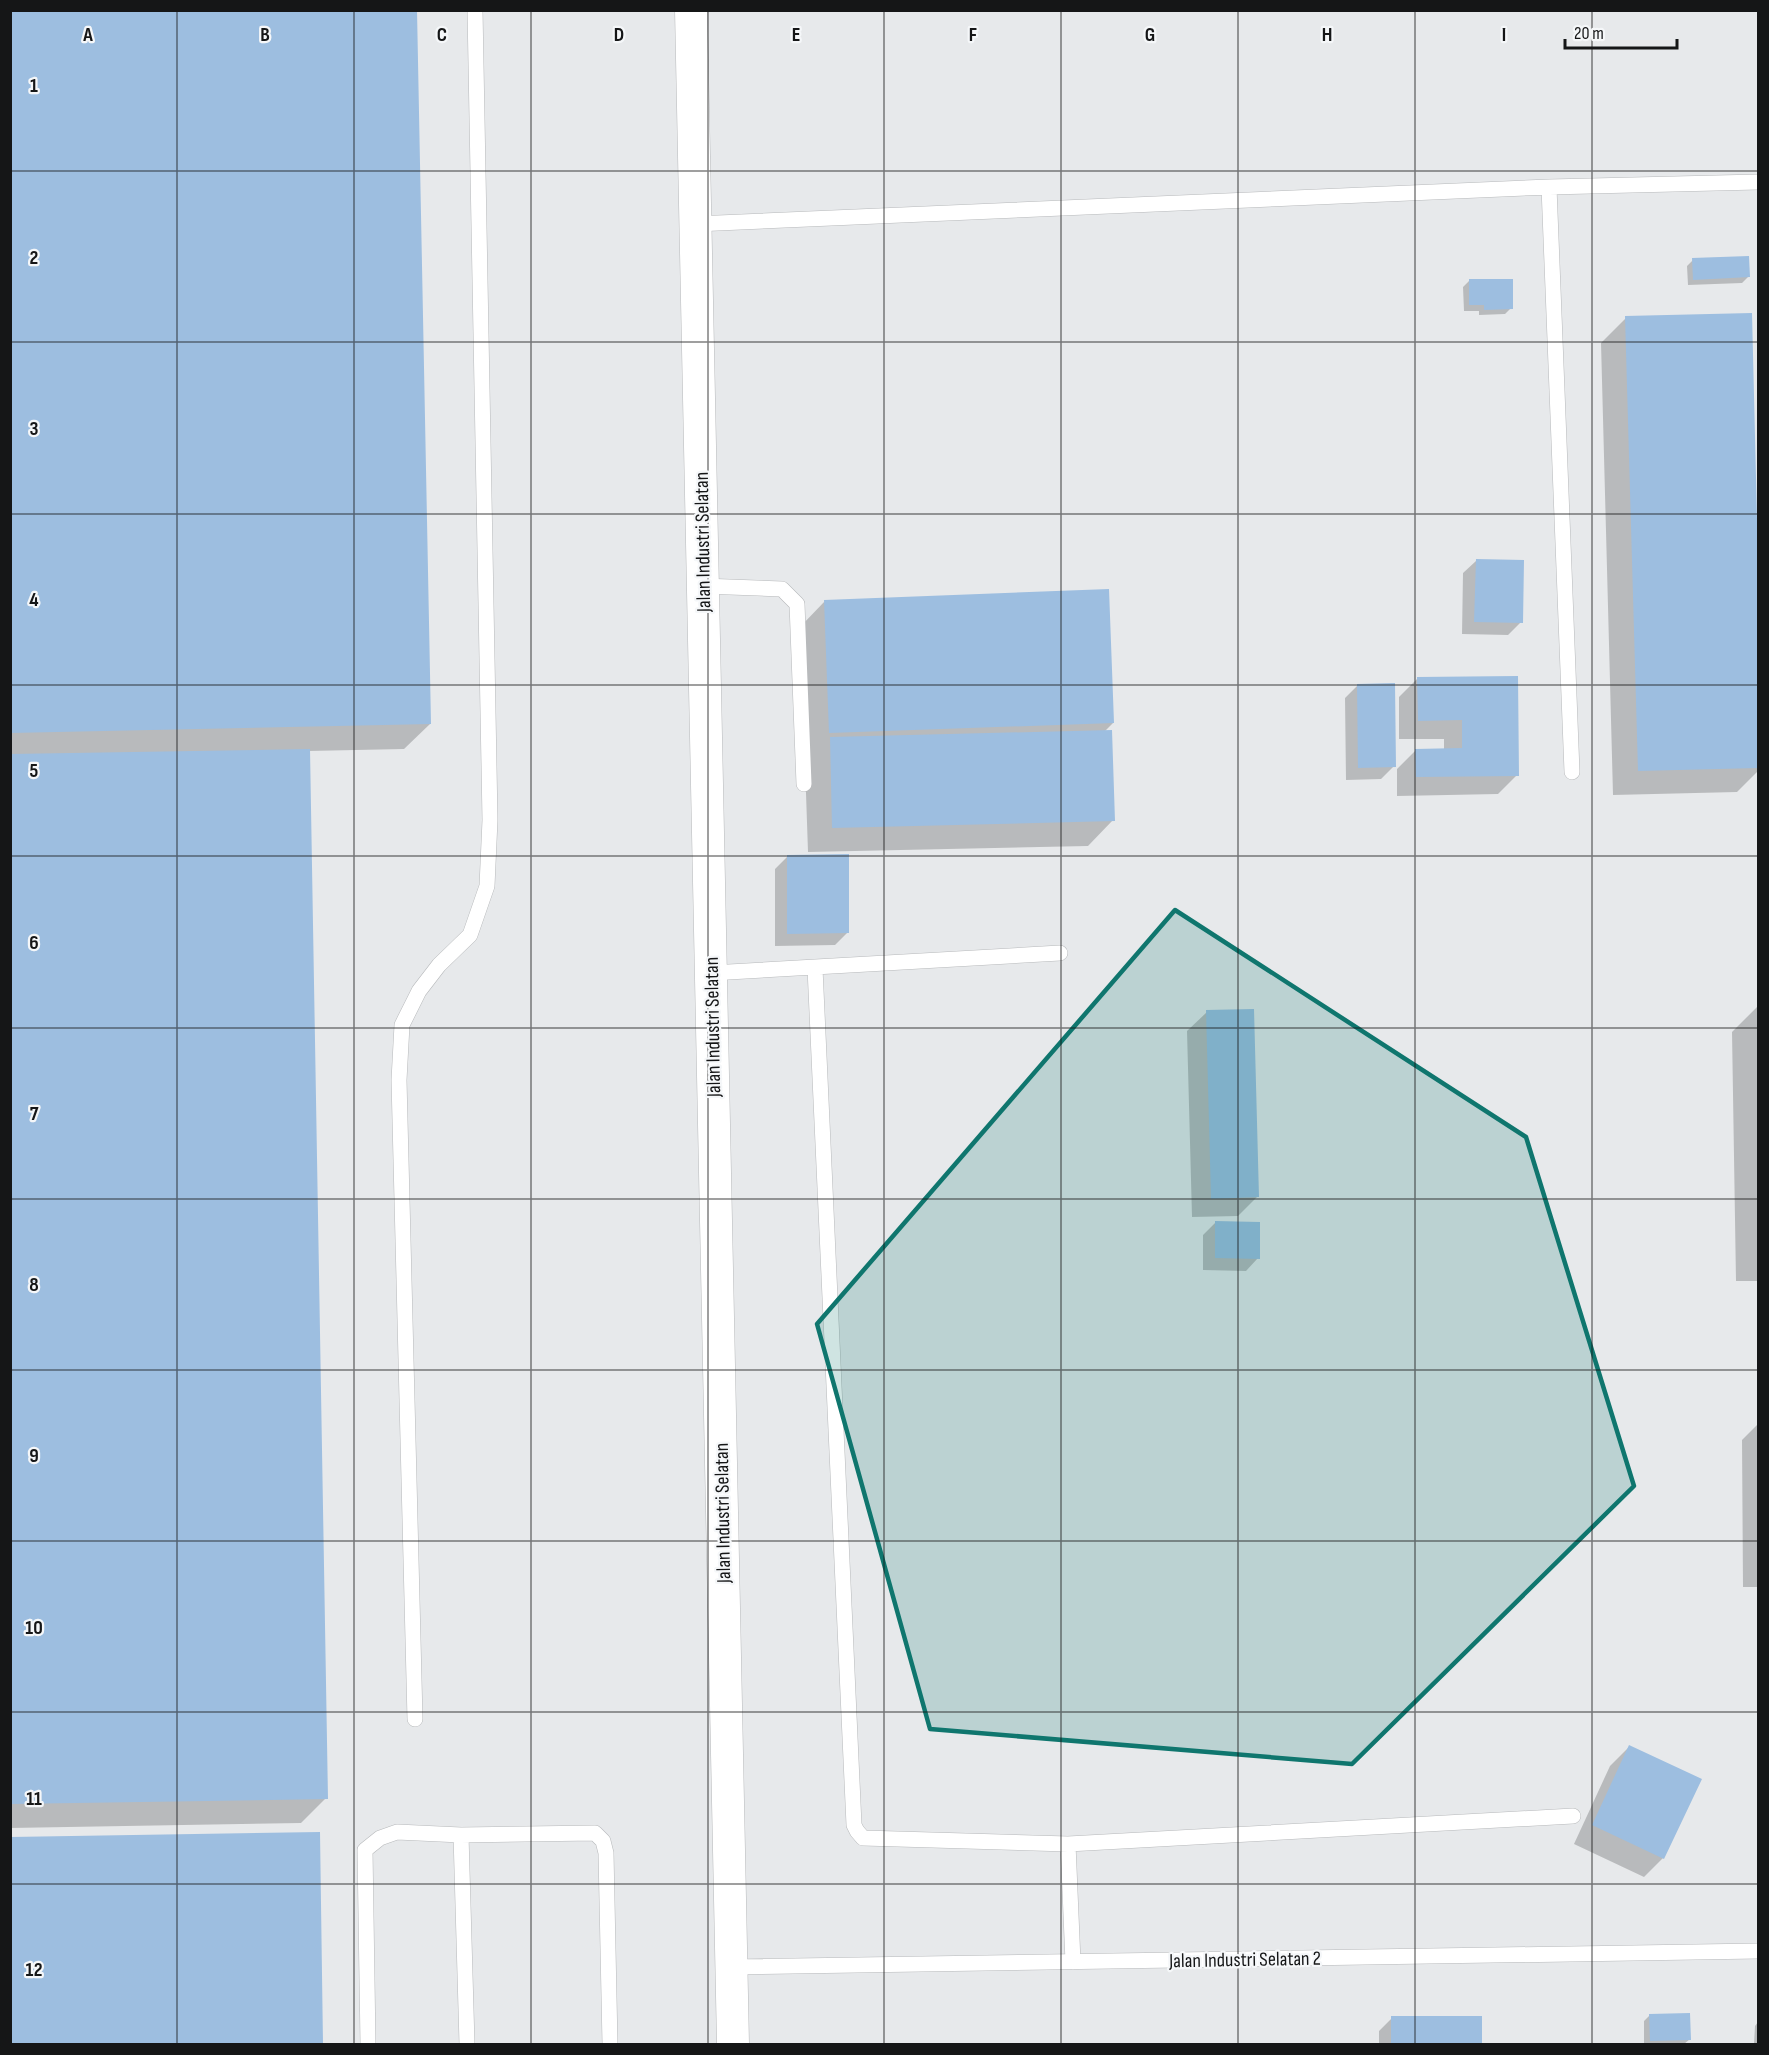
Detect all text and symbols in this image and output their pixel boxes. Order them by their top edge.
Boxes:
scale bar [1565,12,1678,50]
text: A [82,23,93,47]
text: B [260,23,270,47]
text: C [437,23,447,47]
text: D [614,23,624,47]
text: E [792,23,800,47]
text: F [969,23,977,47]
text: G [1145,23,1155,47]
text: H [1322,23,1332,47]
text: I [1502,23,1506,47]
text: 20 m [1574,23,1604,44]
text: 1 [30,74,38,98]
text: 2 [30,246,38,270]
text: 3 [30,417,39,441]
street label: Jalan Industri Selatan [690,472,716,613]
text: 4 [29,588,39,612]
text: 5 [30,759,39,783]
text: 6 [29,931,39,955]
street label: Jalan Industri Selatan [700,957,726,1098]
text: 7 [30,1102,39,1126]
text: 8 [29,1273,39,1297]
street label: Jalan Industri Selatan [710,1443,736,1584]
text: 9 [29,1444,39,1468]
text: 10 [25,1616,43,1640]
text: 11 [26,1787,42,1811]
street label: Jalan Industri Selatan 2 [1168,1947,1321,1973]
text: 12 [26,1958,42,1982]

